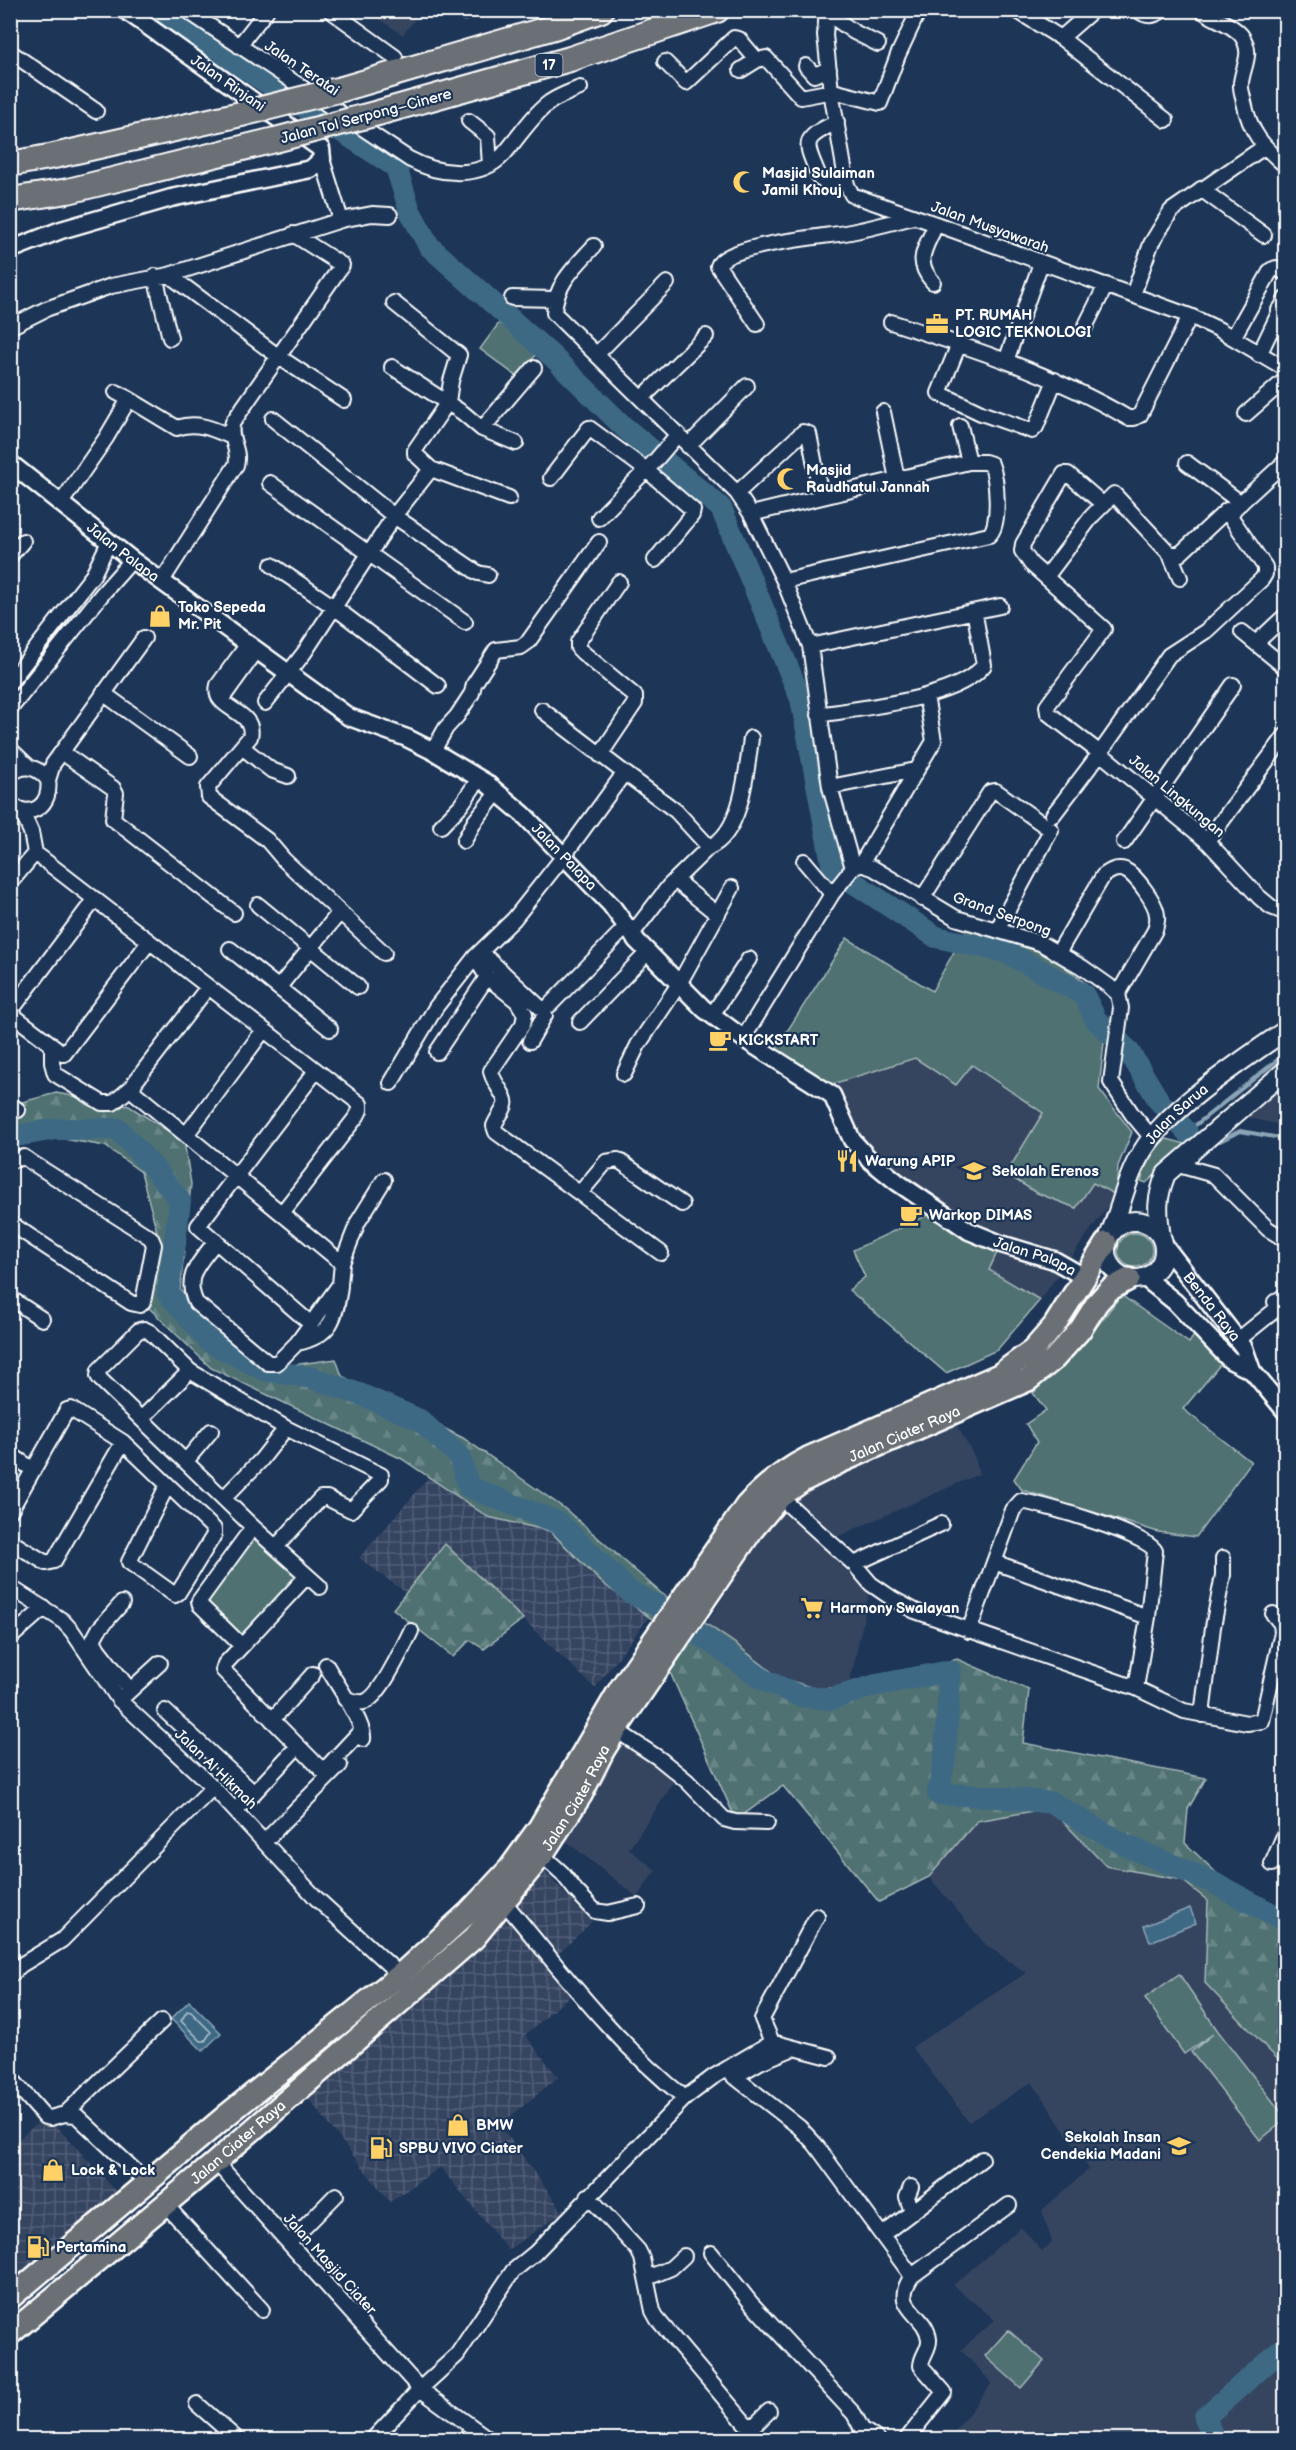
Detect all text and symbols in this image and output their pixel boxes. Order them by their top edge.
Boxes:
street label: Jalan Teratai [261,37,343,100]
street label: Jalan Rinjani [187,51,269,116]
road number: 17 [536,54,562,76]
street label: Jalan Tol Serpong–Cinere [279,85,454,148]
place label: Masjid Sulaiman Jamil Khouj [762,164,875,200]
mosque icon: Masjid Sulaiman Jamil Khouj [731,169,757,195]
street label: Jalan Musyawarah [928,197,1051,258]
place label: PT. RUMAH LOGIC TEKNOLOGI [955,306,1091,342]
office icon: PT. RUMAH LOGIC TEKNOLOGI [924,311,950,337]
place label: Masjid Raudhatul Jannah [806,461,930,497]
mosque icon: Masjid Raudhatul Jannah [775,466,801,492]
street label: Jalan Palapa [83,519,163,587]
place label: Toko Sepeda Mr. Pit [178,598,266,634]
shop icon: Toko Sepeda Mr. Pit [147,603,173,629]
street label: Jalan Lingkungan [1125,751,1228,842]
street label: Jalan Palapa [527,819,601,895]
street label: Grand Serpong [950,888,1054,941]
cafe icon: KICKSTART [707,1027,733,1053]
place label: KICKSTART [738,1031,819,1050]
street label: Jalan Sarua [1141,1080,1212,1148]
restaurant icon: Warung APIP [834,1148,860,1174]
place label: Warung APIP [865,1152,956,1171]
school or university icon: Sekolah Erenos [961,1158,987,1184]
place label: Sekolah Erenos [992,1162,1099,1181]
cafe icon: Warkop DIMAS [898,1202,924,1228]
place label: Warkop DIMAS [929,1206,1032,1225]
street label: Jalan Palapa [990,1233,1079,1280]
street label: Benda Raya [1179,1268,1244,1345]
street label: Jalan Ciater Raya [846,1402,963,1467]
supermarket icon: Harmony Swalayan [799,1595,825,1621]
place label: Harmony Swalayan [830,1599,959,1618]
street label: Jalan Al Hikmah [170,1725,261,1814]
street label: Jalan Ciater Raya [538,1741,615,1855]
street label: Jalan Ciater Raya [187,2096,290,2189]
shop icon: BMW [445,2112,471,2138]
place label: BMW [476,2116,514,2135]
place label: Sekolah Insan Cendekia Madani [1041,2128,1161,2164]
school or university icon: Sekolah Insan Cendekia Madani [1166,2133,1192,2159]
fuel station icon: SPBU VIVO Ciater [368,2135,394,2161]
place label: SPBU VIVO Ciater [399,2139,524,2158]
shop icon: Lock & Lock [40,2157,66,2183]
place label: Lock & Lock [71,2161,155,2180]
street label: Jalan Masjid Ciater [279,2210,381,2319]
fuel station icon: Pertamina [25,2234,51,2260]
place label: Pertamina [56,2238,126,2257]

